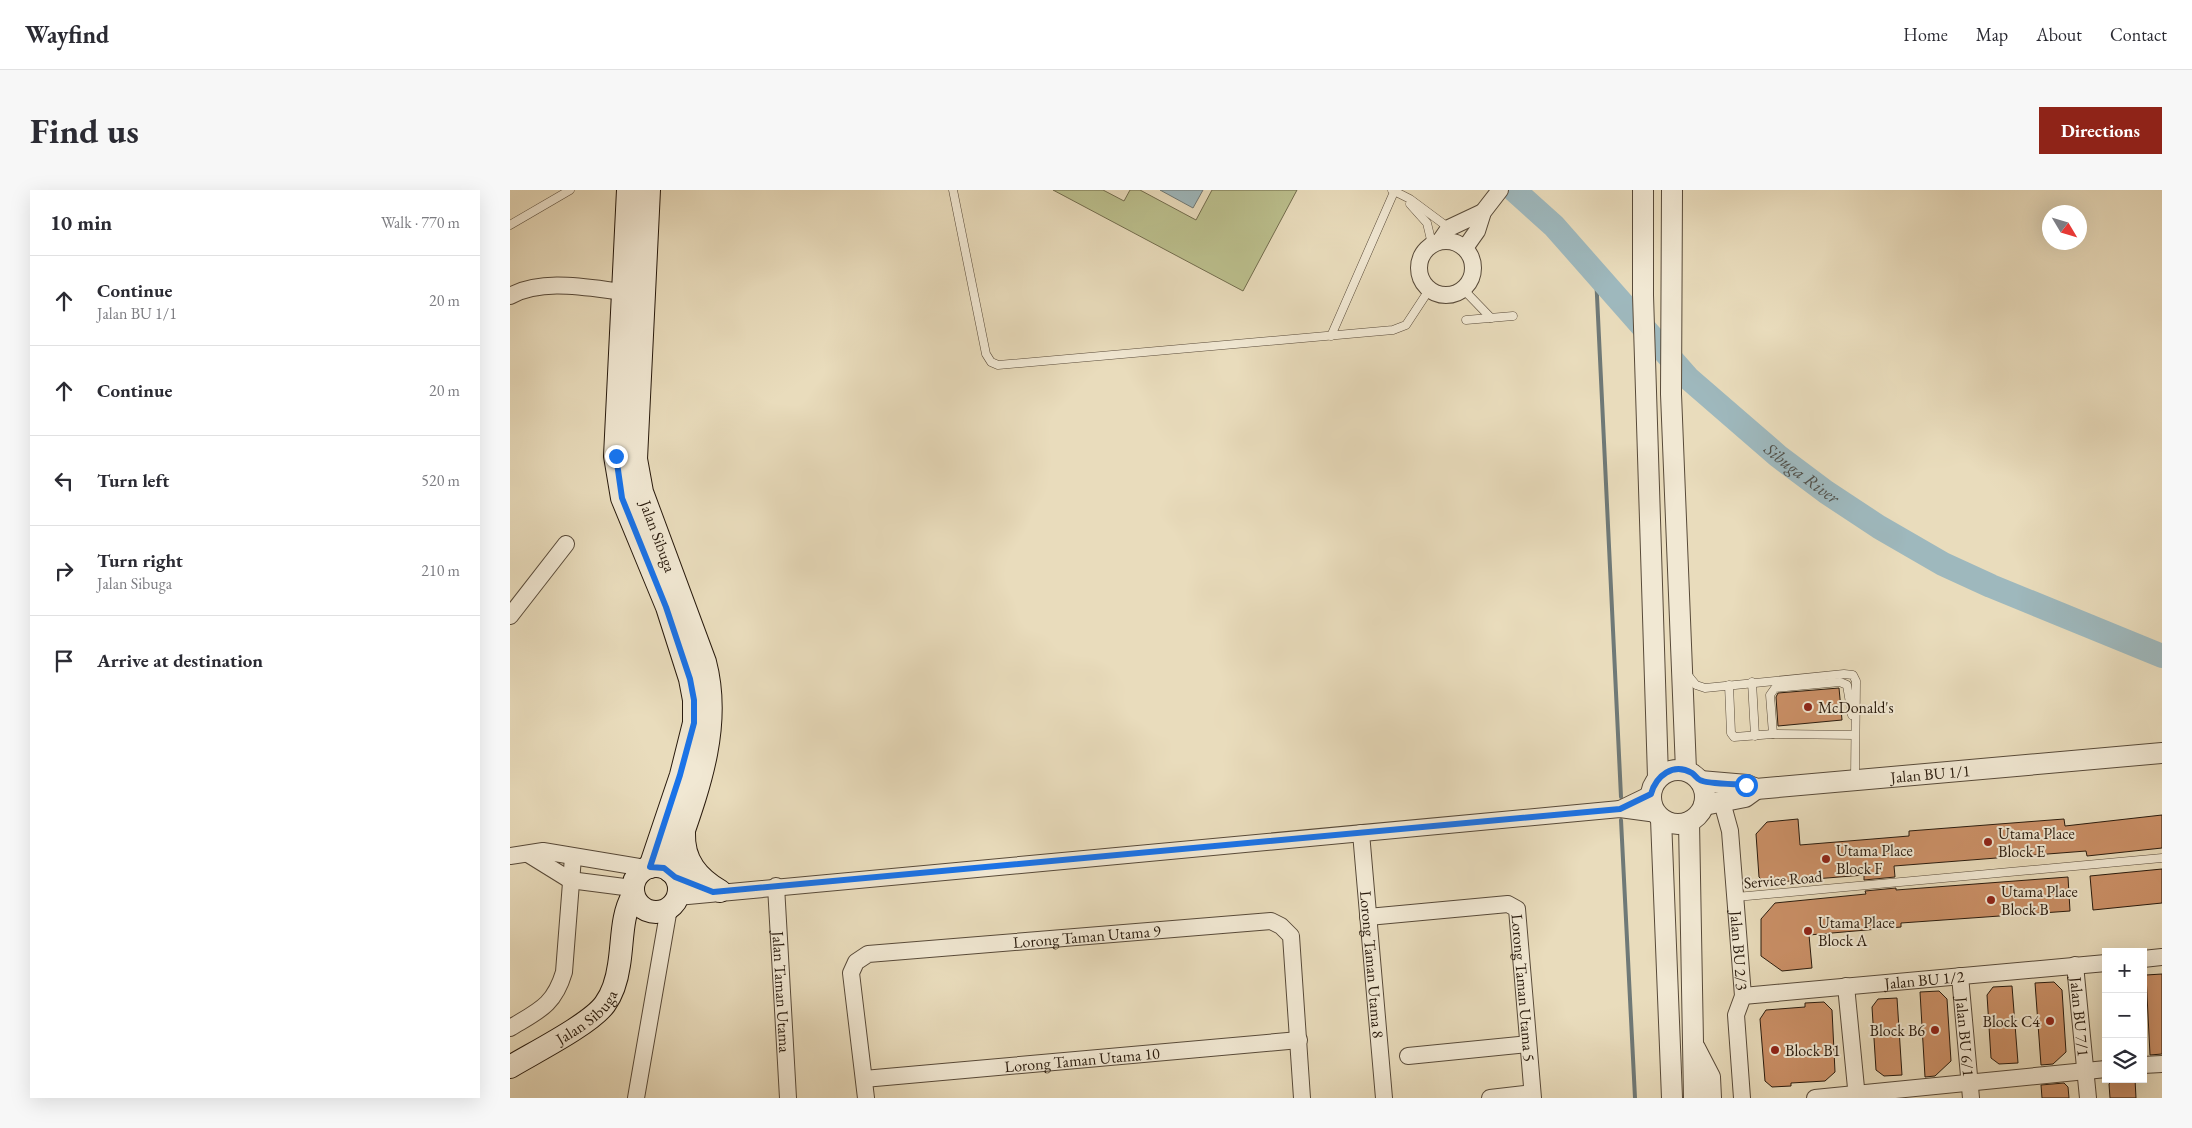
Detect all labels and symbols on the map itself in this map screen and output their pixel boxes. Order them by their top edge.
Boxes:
north arrow [2042,205,2087,250]
water label: Sibuga River [1759,437,1845,509]
route end [605,445,628,468]
street label: Jalan Sibuga [634,496,681,576]
place label: McDonald's [1818,697,1894,718]
marker: McDonald's [1802,701,1814,713]
street label: Jalan BU 1/1 [1888,760,1971,788]
route start [1735,774,1758,797]
place label: Utama Place Block E [1998,823,2075,862]
marker: Utama Place Block E [1982,836,1994,848]
place label: Utama Place Block F [1836,840,1913,879]
marker: Utama Place Block F [1820,853,1832,865]
street label: Service Road [1743,866,1824,893]
place label: Utama Place Block B [2001,881,2078,920]
street label: Lorong Taman Utama 8 [1355,890,1389,1040]
marker: Utama Place Block B [1985,894,1997,906]
street label: Jalan BU 2/3 [1725,908,1753,992]
place label: Utama Place Block A [1818,912,1895,951]
street label: Lorong Taman Utama 5 [1506,913,1540,1063]
street label: Lorong Taman Utama 9 [1012,920,1162,953]
marker: Utama Place Block A [1802,925,1814,937]
street label: Jalan Taman Utama [767,928,795,1054]
street label: Jalan BU 1/2 [1882,966,1965,994]
street label: Jalan BU 7/1 [2065,974,2094,1058]
street label: Jalan Sibuga [550,986,623,1050]
street label: Jalan BU 6/1 [1951,994,1979,1078]
place label: Block C4 [1983,1011,2040,1032]
marker: Block C4 [2044,1015,2056,1027]
place label: Block B6 [1870,1020,1925,1041]
marker: Block B6 [1929,1024,1941,1036]
place label: Block B1 [1785,1040,1840,1061]
street label: Lorong Taman Utama 10 [1004,1043,1161,1077]
marker: Block B1 [1769,1044,1781,1056]

